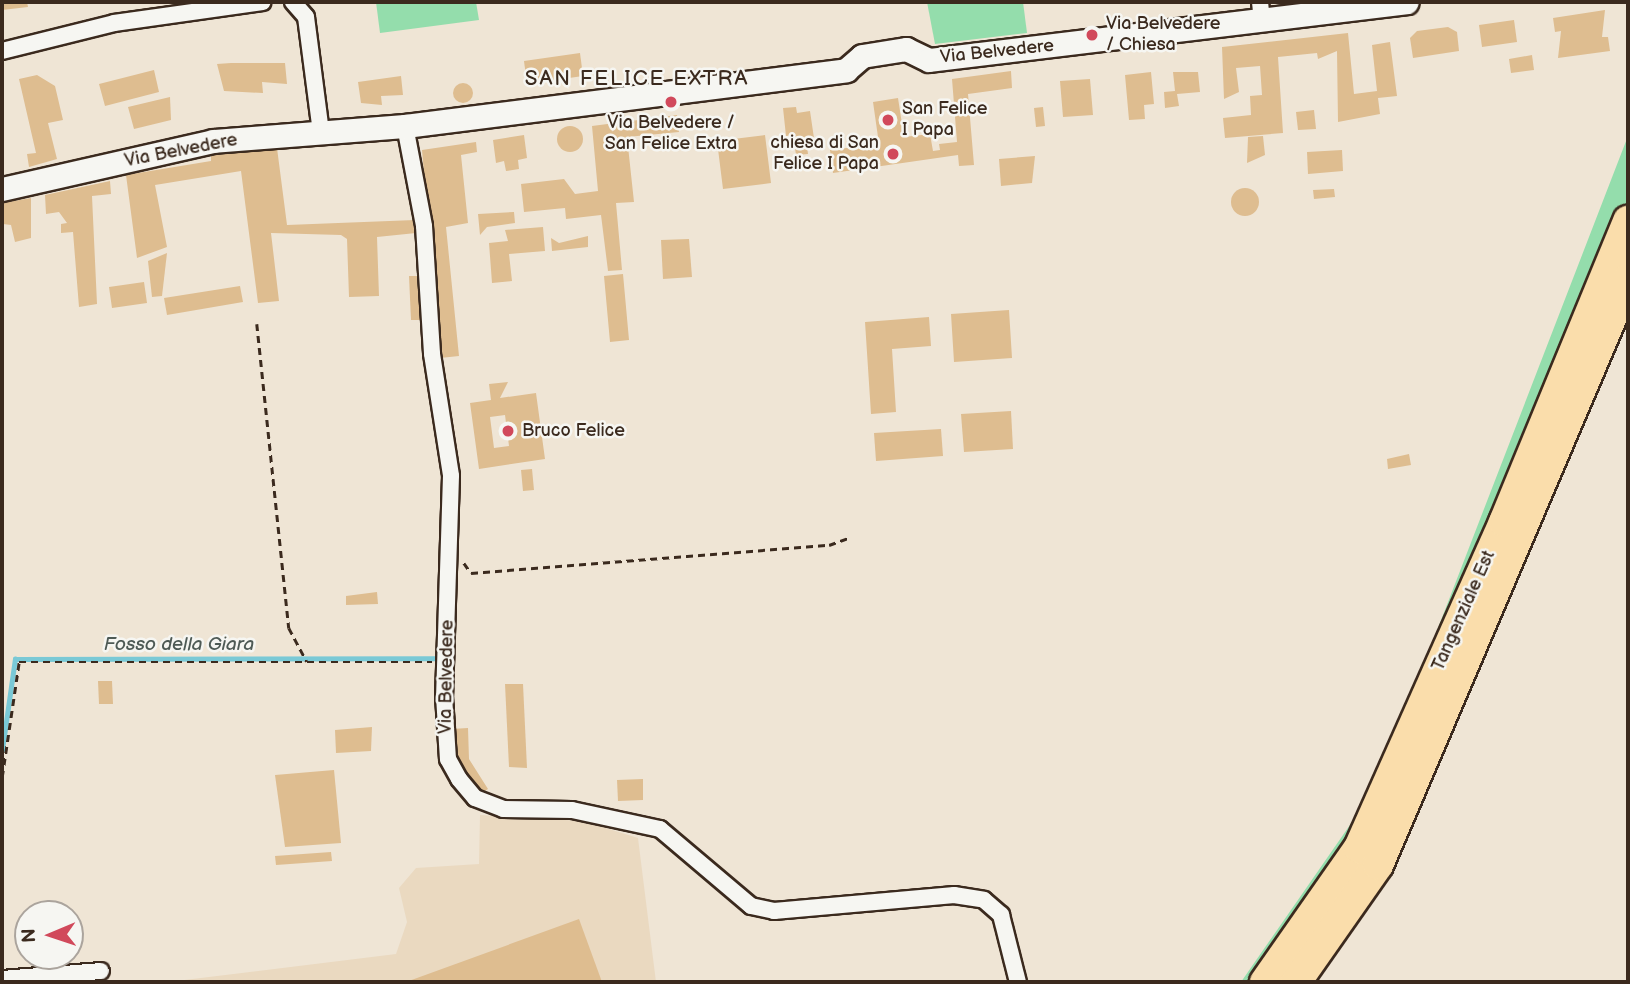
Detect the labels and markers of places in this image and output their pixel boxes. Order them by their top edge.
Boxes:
place label: Via Belvedere / Chiesa [1106,14,1220,56]
marker: Via Belvedere / Chiesa [1084,27,1100,43]
marker: Via Belvedere / San Felice Extra [663,94,679,110]
place label: San Felice I Papa [902,99,987,142]
marker: San Felice I Papa [880,112,896,128]
place label: Via Belvedere / San Felice Extra [605,113,737,156]
place label: chiesa di San Felice I Papa [770,133,879,176]
marker: chiesa di San Felice I Papa [885,146,901,162]
place label: Bruco Felice [522,420,625,442]
marker: Bruco Felice [500,423,516,439]

